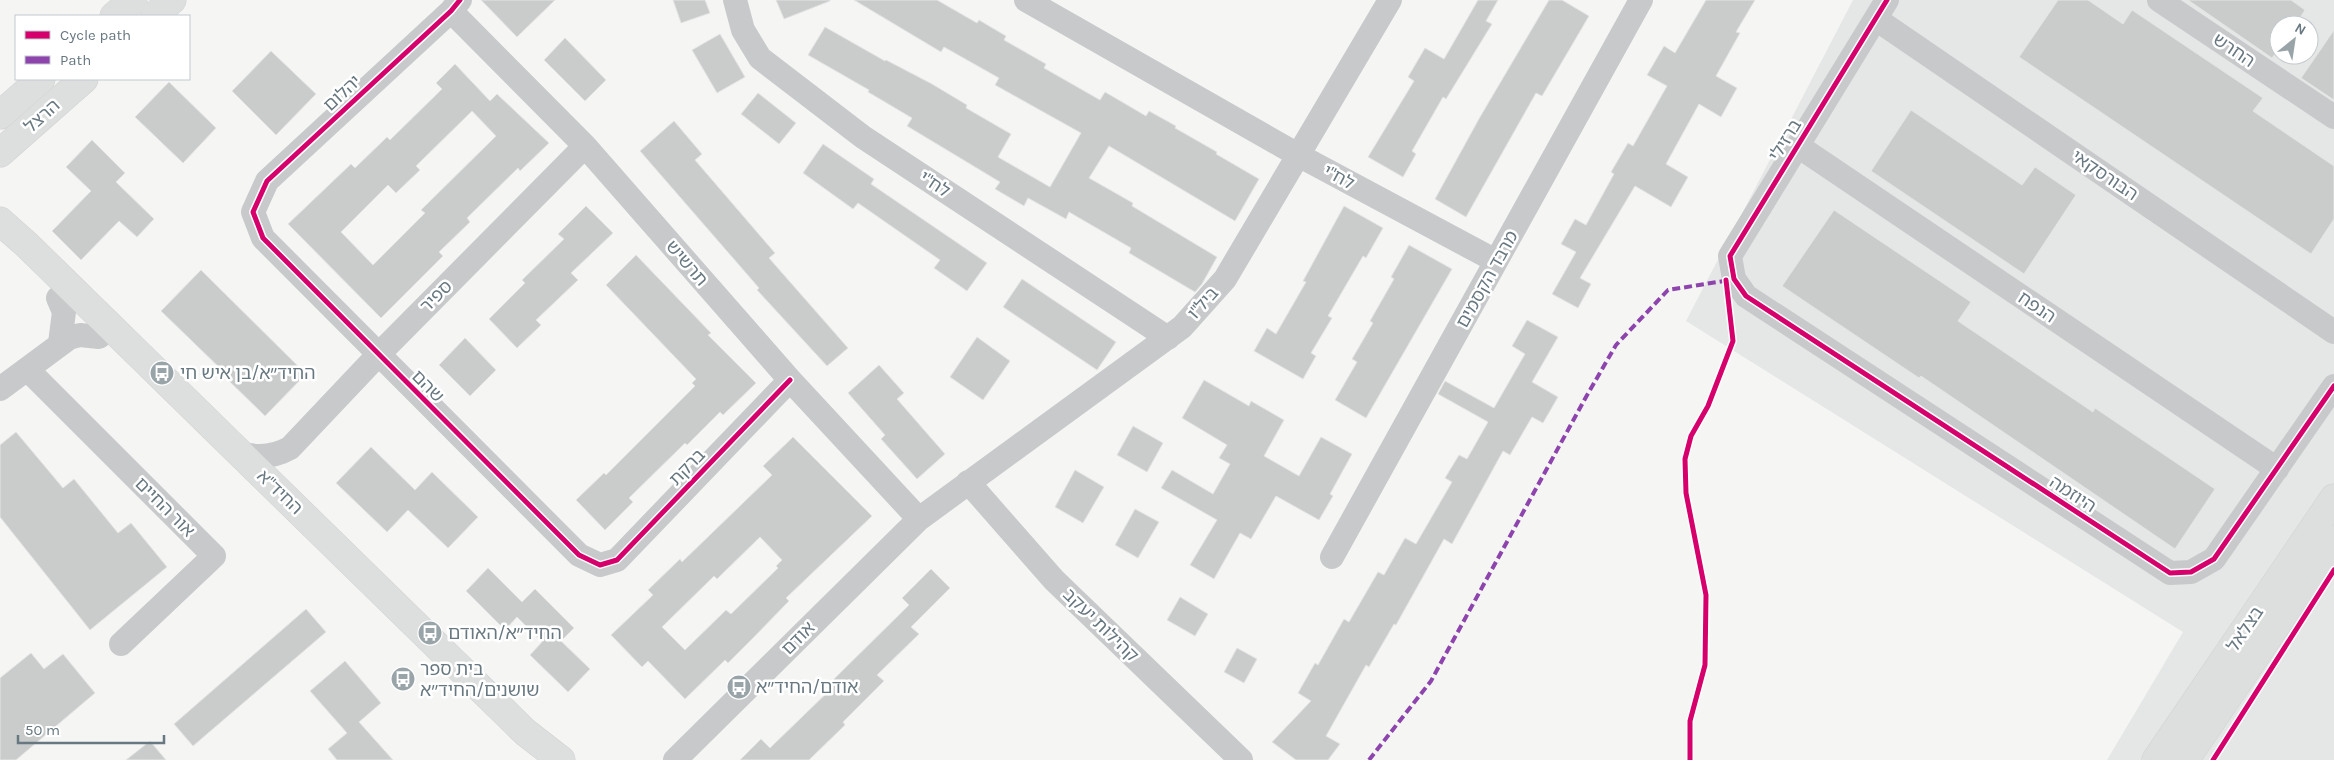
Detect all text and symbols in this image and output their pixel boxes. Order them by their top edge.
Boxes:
legend [15,15,190,80]
north arrow [2269,15,2319,65]
text: N [2292,19,2309,39]
text: Cycle path [60,26,131,44]
street label: החרש [2209,28,2259,72]
text: Path [60,51,91,69]
street label: יהלום [319,70,365,116]
street label: הרצל [20,94,64,138]
street label: ברזילי [1764,115,1806,165]
street label: הבורסקאי [2068,145,2142,205]
street label: לח"י [1320,160,1358,194]
street label: לח"י [916,166,954,202]
street label: מרבד הקסמים [1451,226,1523,331]
street label: תרשיש [661,236,713,290]
street label: ספיר [415,275,457,317]
street label: ביל"ו [1183,282,1223,324]
street label: הנפח [2014,286,2060,328]
bus stop icon: החיד״א/בן איש חי [149,360,175,386]
place label: החיד״א/בן איש חי [180,362,315,384]
street label: שהם [407,365,449,407]
street label: ברקת [664,444,710,490]
street label: החיד"א [253,465,307,519]
street label: היוזמה [2046,471,2100,517]
street label: אור החיים [130,472,200,542]
street label: קהילות יעקב [1059,583,1143,667]
street label: בצלאל [2222,602,2268,656]
street label: אודם [777,617,819,659]
bus stop icon: החיד״א/האודם [417,620,443,646]
place label: החיד״א/האודם [448,622,562,644]
place label: בית ספר שושנים/החיד״א [420,658,539,701]
bus stop icon: בית ספר שושנים/החיד״א [390,666,416,692]
bus stop icon: אודם/החיד״א [726,674,752,700]
place label: אודם/החיד״א [756,676,858,698]
scale bar [18,712,164,744]
text: 50 m [25,721,60,739]

